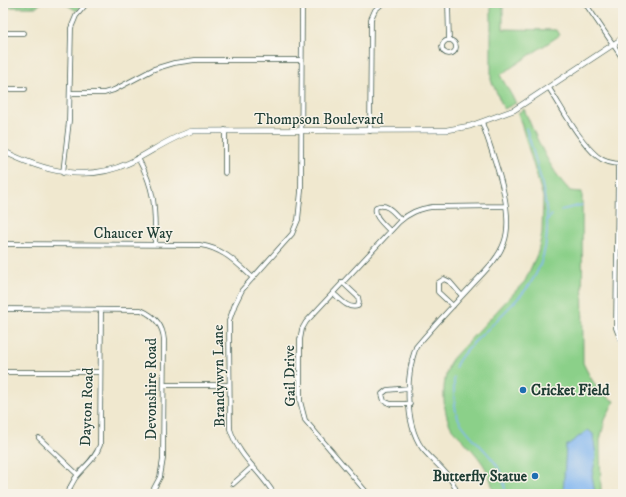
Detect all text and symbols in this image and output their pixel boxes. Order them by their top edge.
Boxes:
street label: Thompson Boulevard [254,110,384,129]
street label: Chaucer Way [93,224,173,243]
street label: Brandywyn Lane [209,325,229,427]
street label: Devonshire Road [142,338,161,440]
street label: Gail Drive [280,345,300,407]
street label: Dayton Road [76,367,98,447]
place label: Cricket Field [531,381,610,400]
marker: Cricket Field [518,385,528,395]
place label: Butterfly Statue [433,467,528,486]
marker: Butterfly Statue [530,471,540,481]

